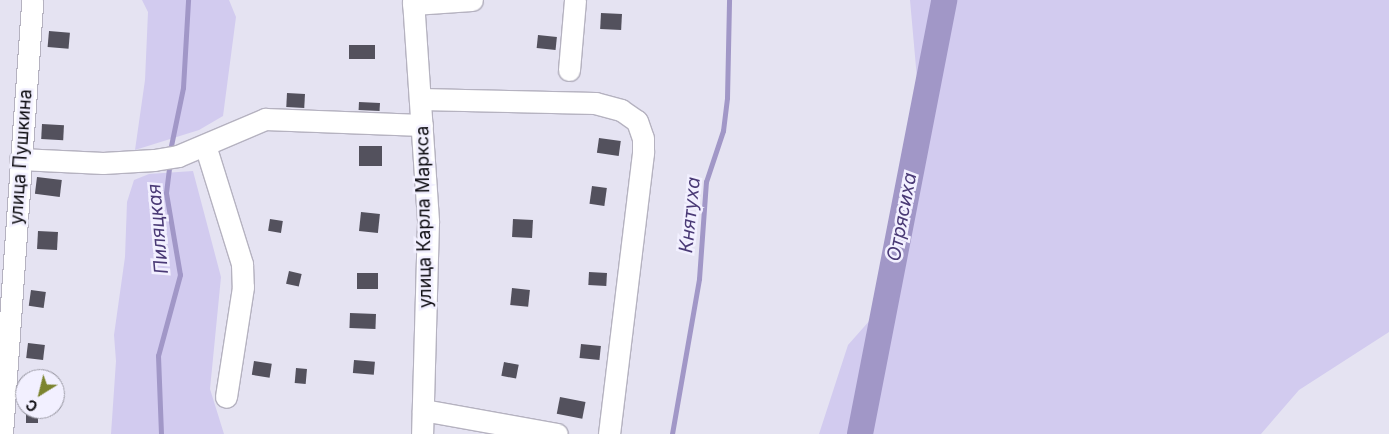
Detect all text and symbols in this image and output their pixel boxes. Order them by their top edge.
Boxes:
street label: улица Пушкина [5,89,37,225]
street label: улица Карла Маркса [412,126,436,308]
water label: Отрясиха [882,171,922,263]
water label: Княтуха [675,176,705,254]
water label: Пиляцкая [143,183,173,275]
north arrow [15,369,65,419]
text: С [22,396,41,416]

